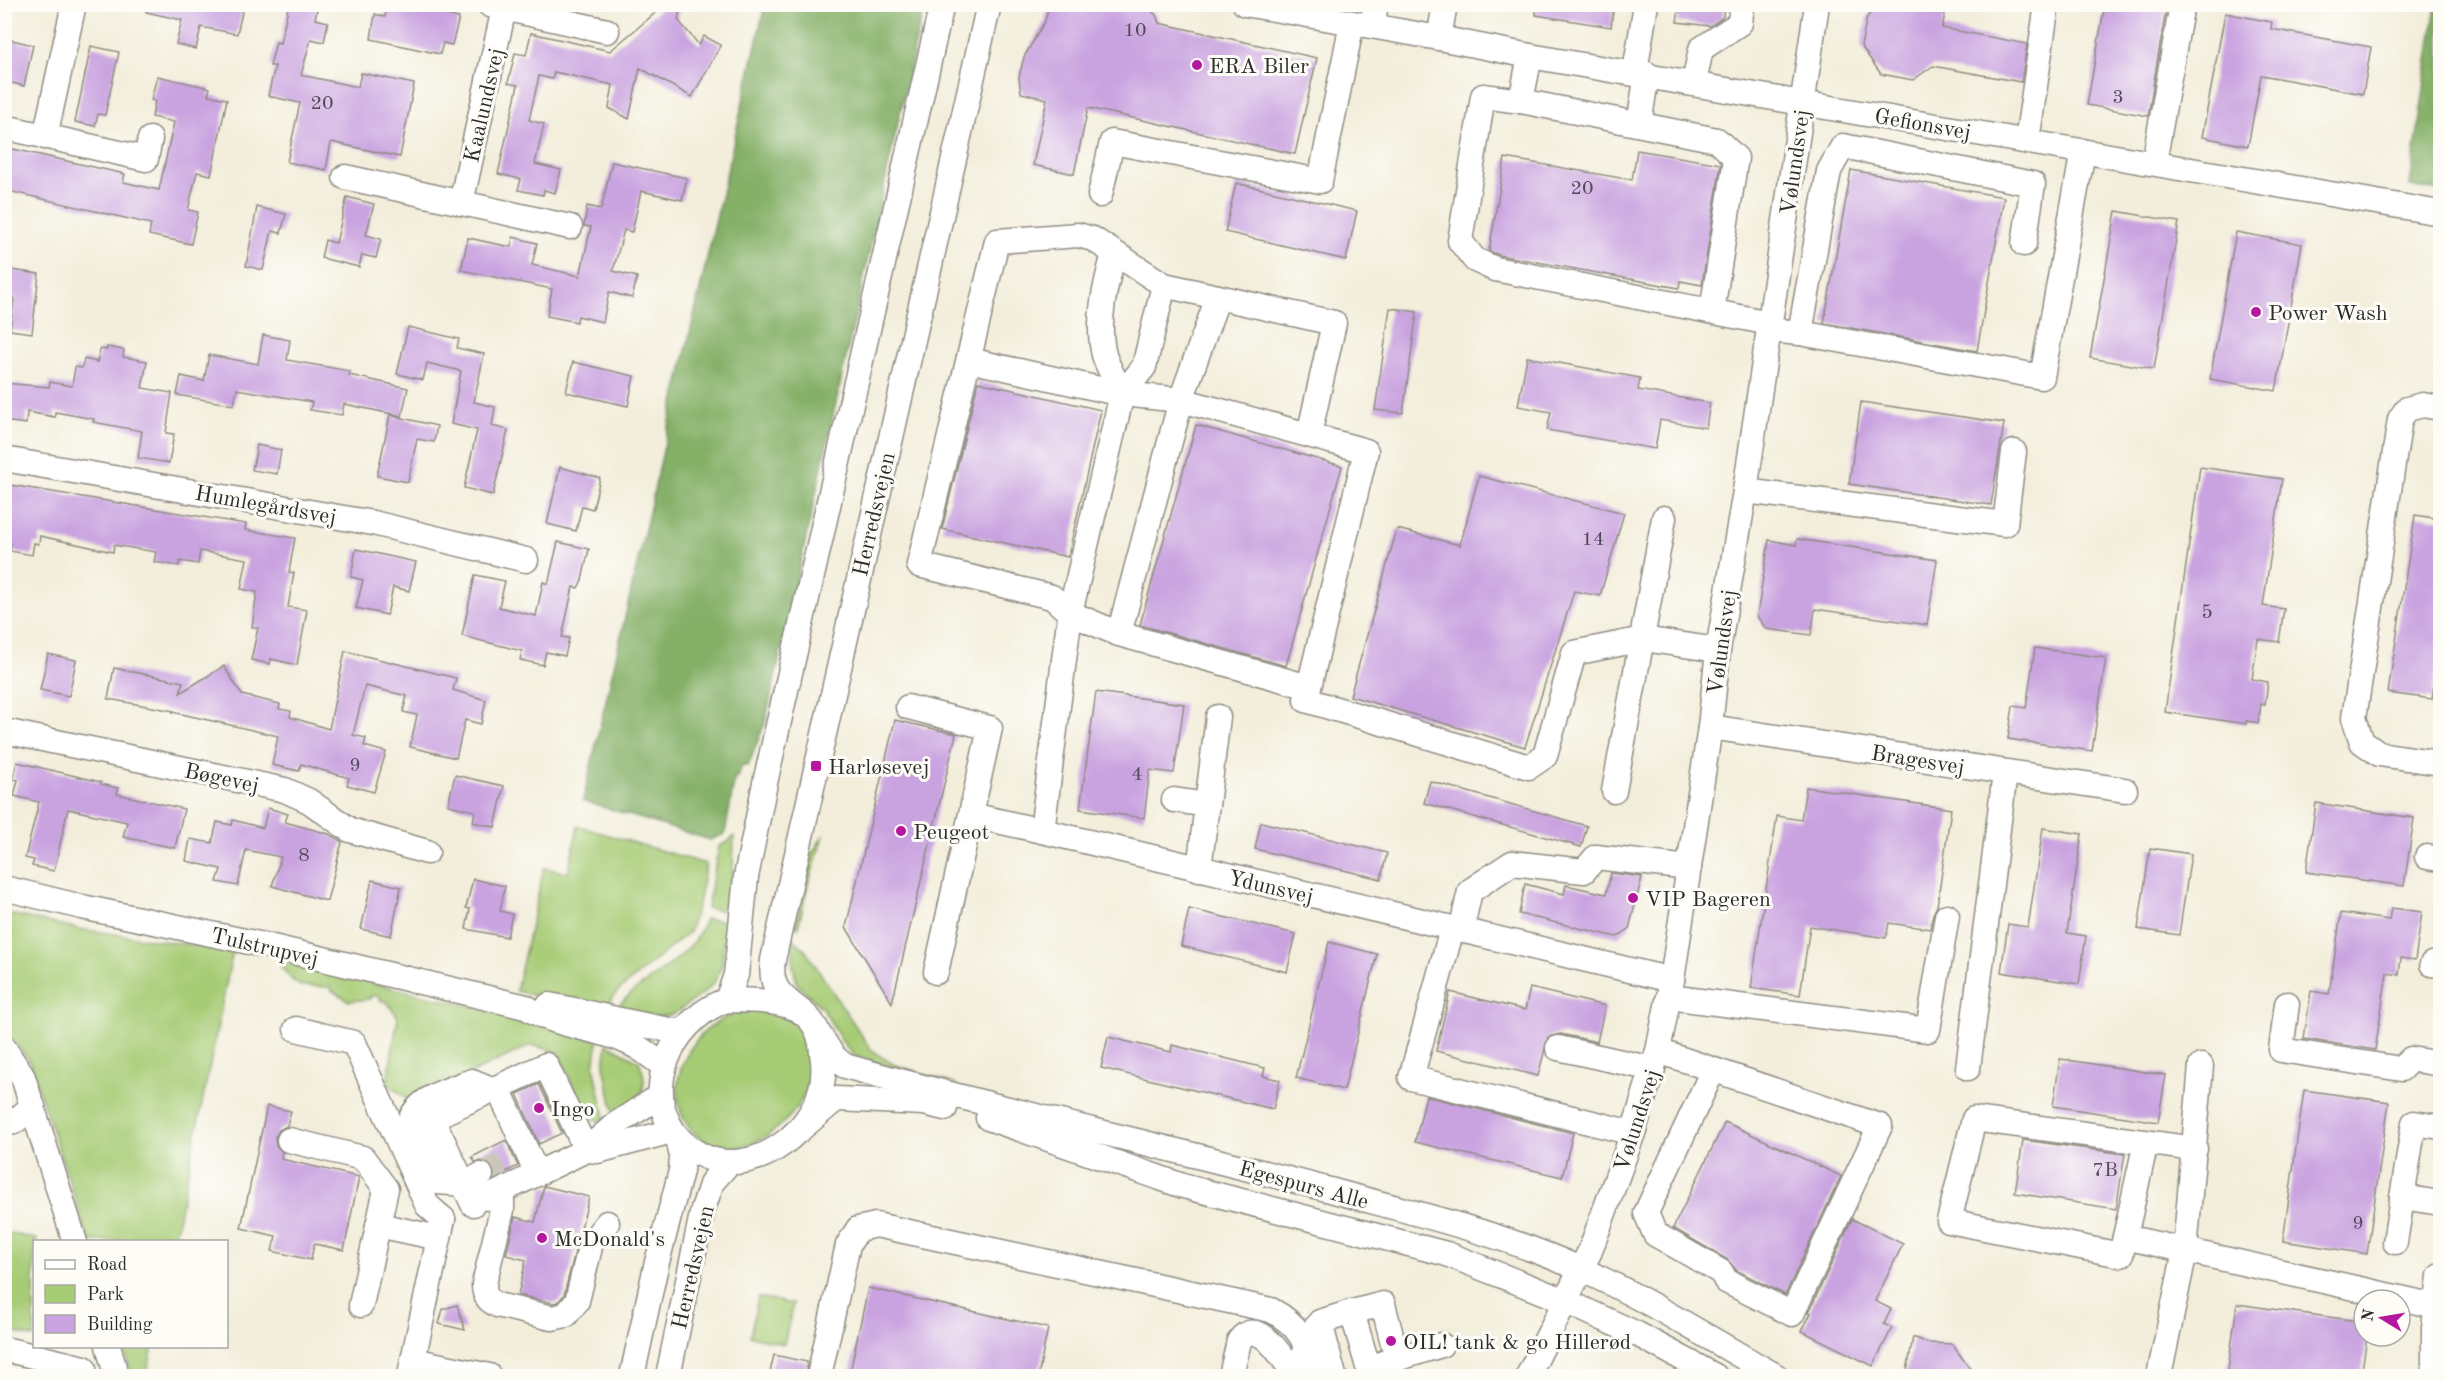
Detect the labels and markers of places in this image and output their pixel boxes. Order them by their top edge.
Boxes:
place label: ERA Biler [1209,56,1309,78]
marker: ERA Biler [1190,58,1204,72]
place label: Power Wash [2268,303,2388,325]
marker: Power Wash [2249,305,2263,319]
place label: Harløsevej [828,757,930,779]
marker: Harløsevej [809,759,823,773]
place label: Peugeot [913,822,989,844]
marker: Peugeot [894,824,908,838]
place label: VIP Bageren [1645,889,1771,911]
marker: VIP Bageren [1626,891,1640,905]
place label: Ingo [551,1099,594,1121]
marker: Ingo [532,1101,546,1115]
place label: McDonald's [554,1229,665,1251]
marker: McDonald's [535,1231,549,1245]
place label: OIL! tank & go Hillerød [1403,1332,1631,1354]
marker: OIL! tank & go Hillerød [1384,1334,1398,1348]

